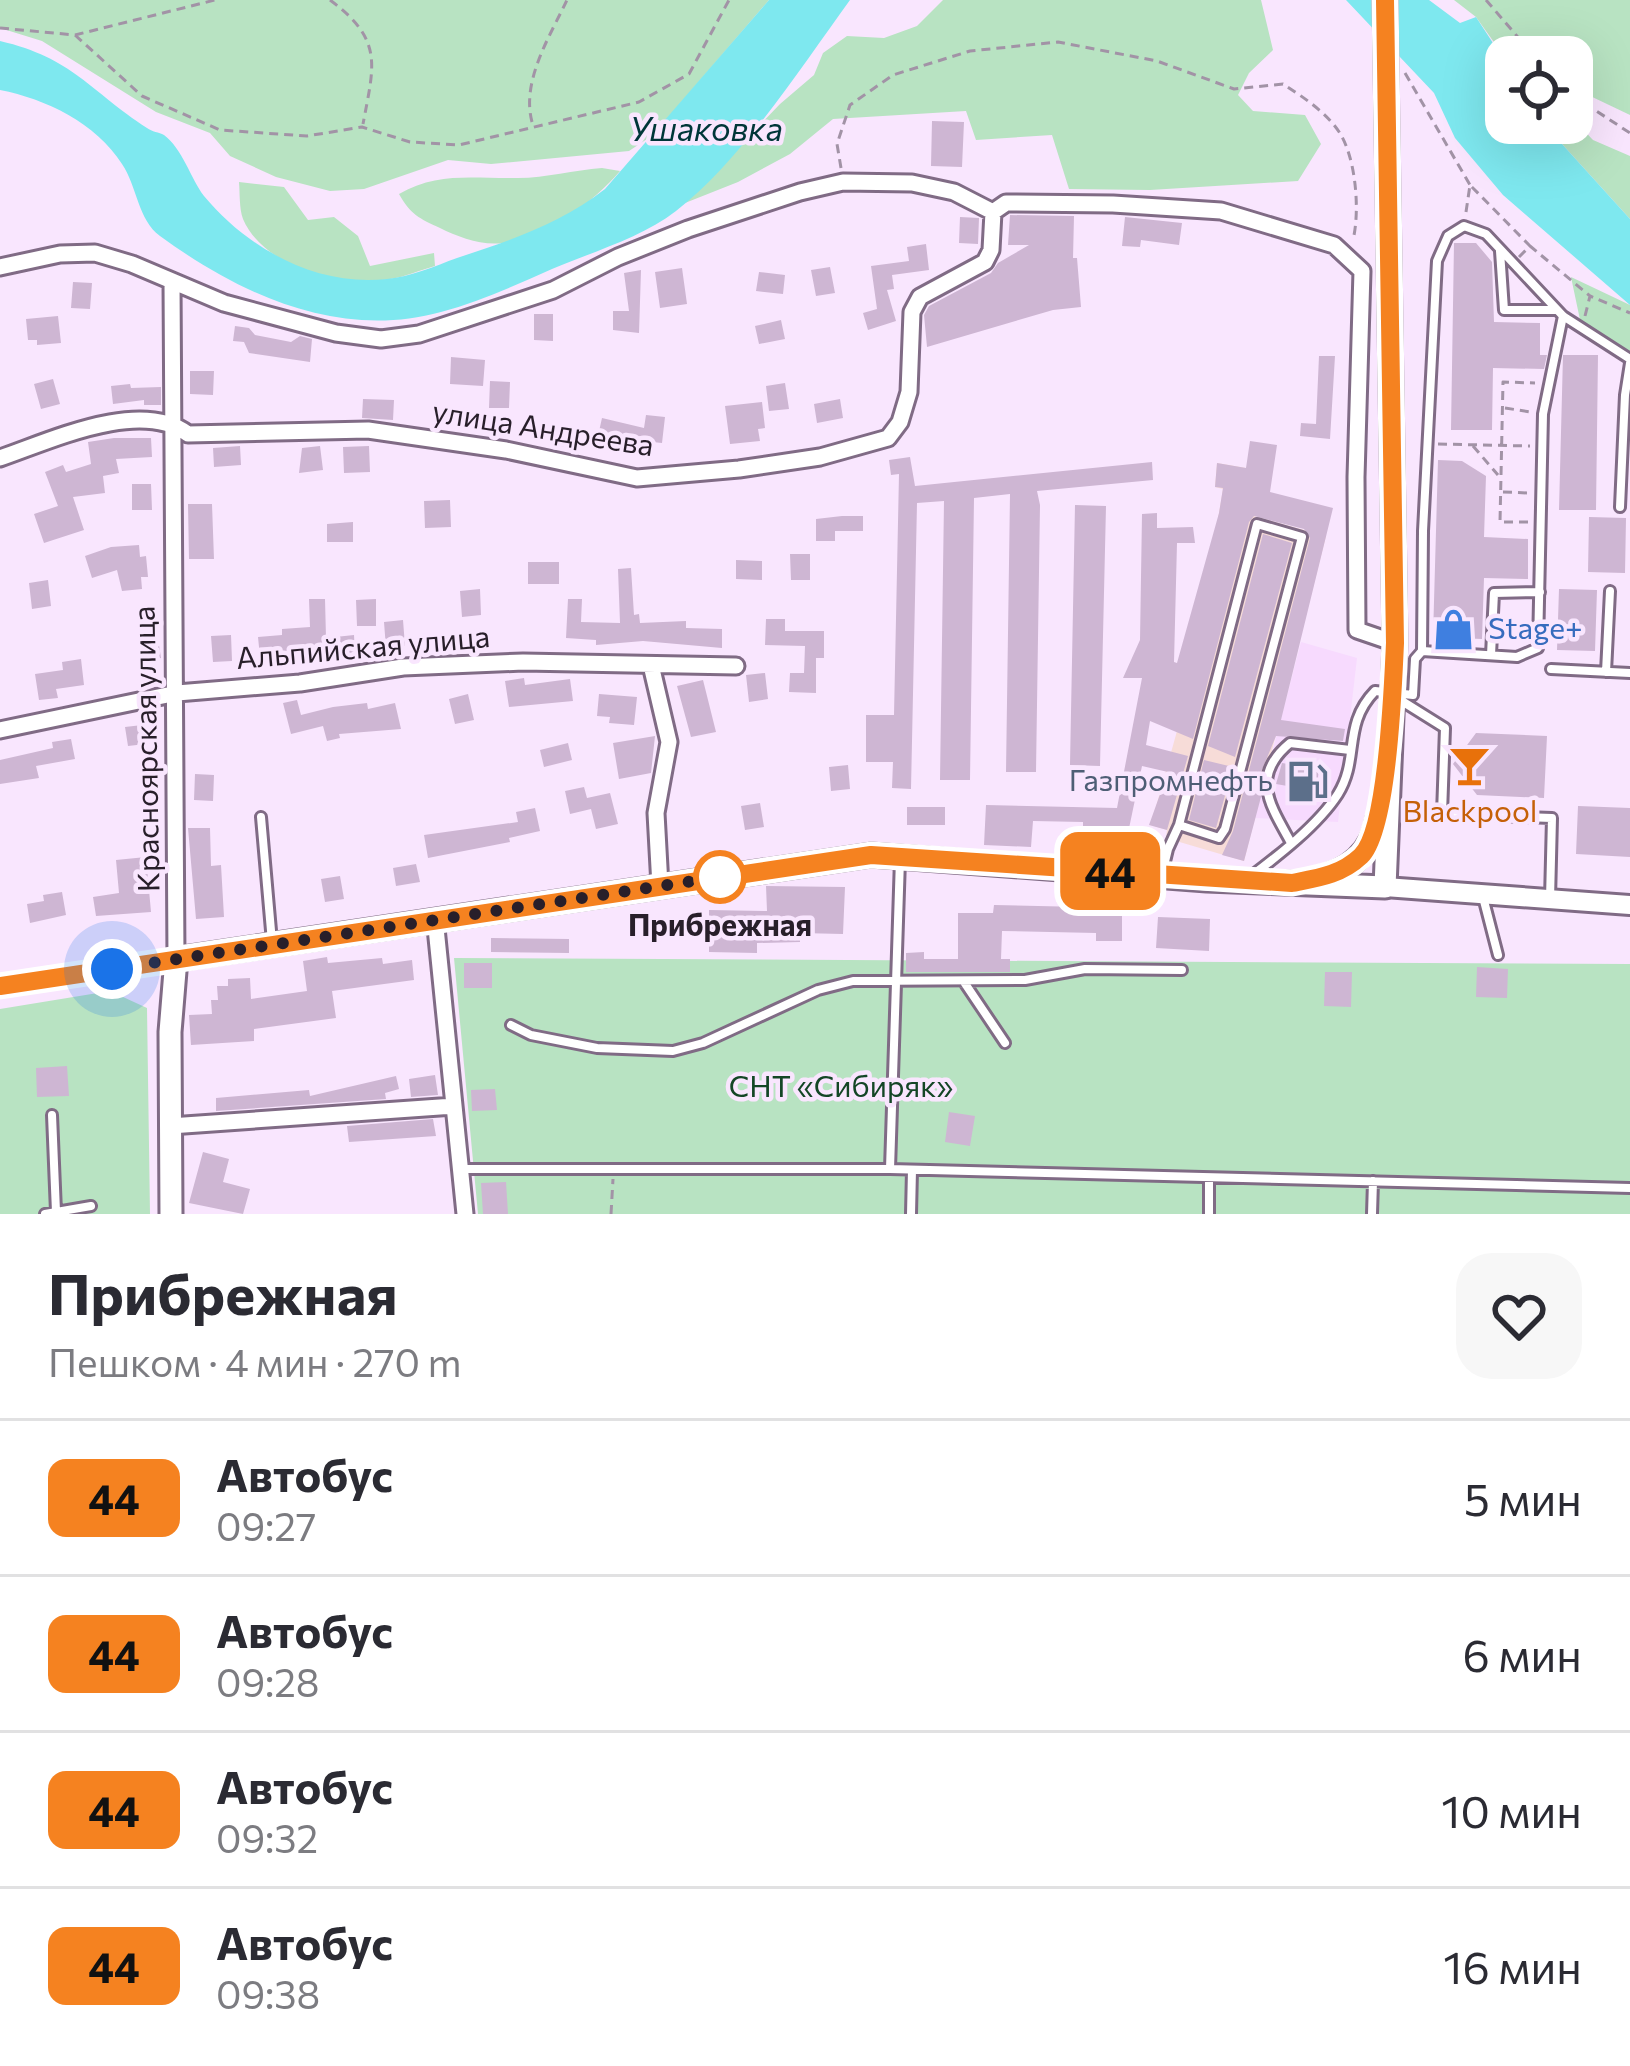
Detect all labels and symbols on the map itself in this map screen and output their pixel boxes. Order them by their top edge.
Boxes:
water label: Ушаковка [629,107,783,148]
street label: улица Андреева [430,391,657,462]
street label: Красноярская улица [124,606,165,893]
shop icon: Stage+ [1431,606,1477,652]
place label: Stage+ [1488,608,1583,645]
street label: Альпийская улица [234,616,491,675]
bar icon: Blackpool [1447,743,1493,789]
fuel station icon: Газпромнефть [1284,758,1330,804]
place label: Газпромнефть [1069,760,1273,797]
place label: Blackpool [1403,791,1538,828]
line badge: 44 [1056,832,1164,910]
marker: Прибрежная [695,852,745,902]
place label: Прибрежная [628,905,812,942]
your location [82,939,142,999]
park label: СНТ «Сибиряк» [729,1066,953,1103]

